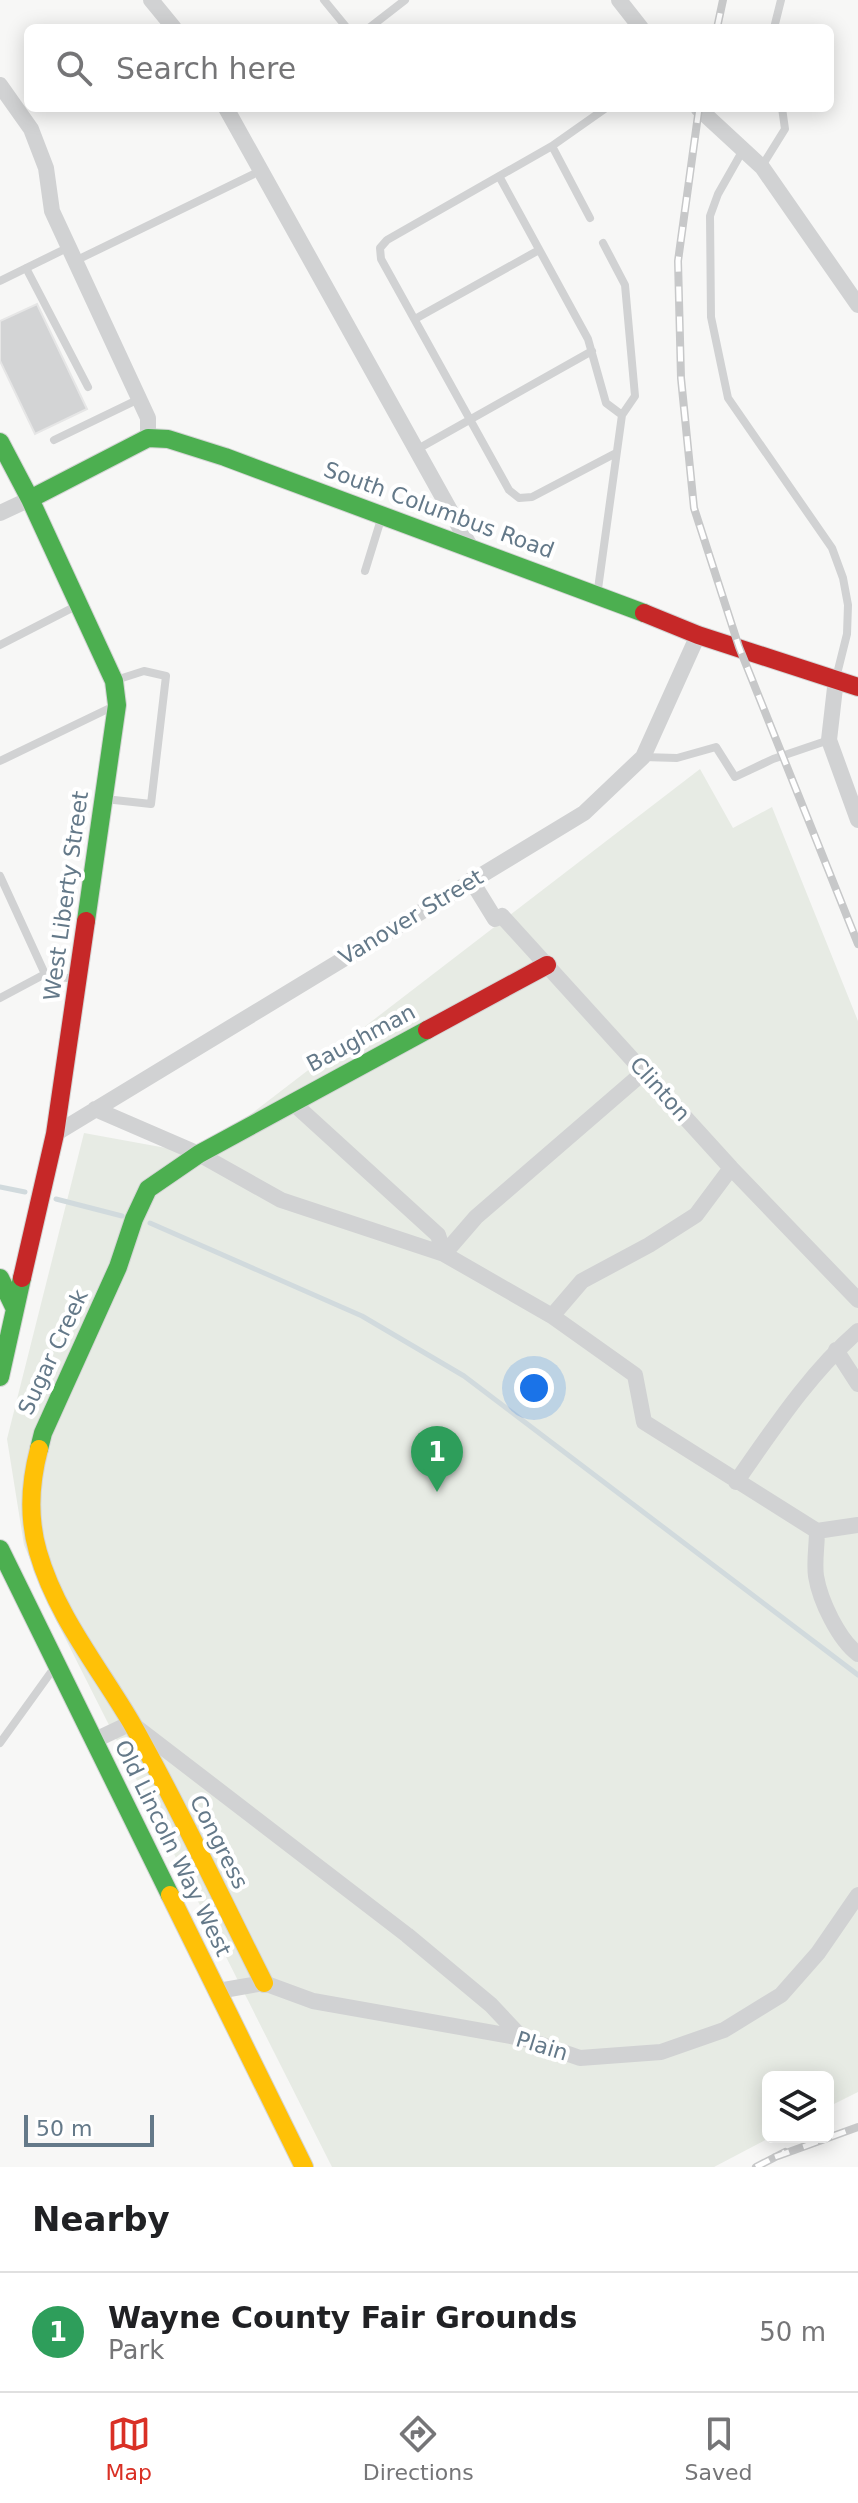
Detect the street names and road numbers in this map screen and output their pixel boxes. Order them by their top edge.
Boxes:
street label: South Columbus Road [321,457,557,563]
street label: West Liberty Street [39,789,93,1002]
street label: Vanover Street [334,864,488,970]
street label: Baughman [302,999,420,1077]
street label: Clinton [625,1052,695,1126]
street label: Sugar Creek [13,1285,93,1419]
street label: Old Lincoln Way West [110,1736,236,1960]
street label: Congress [185,1791,253,1893]
street label: Plain [513,2026,571,2066]

